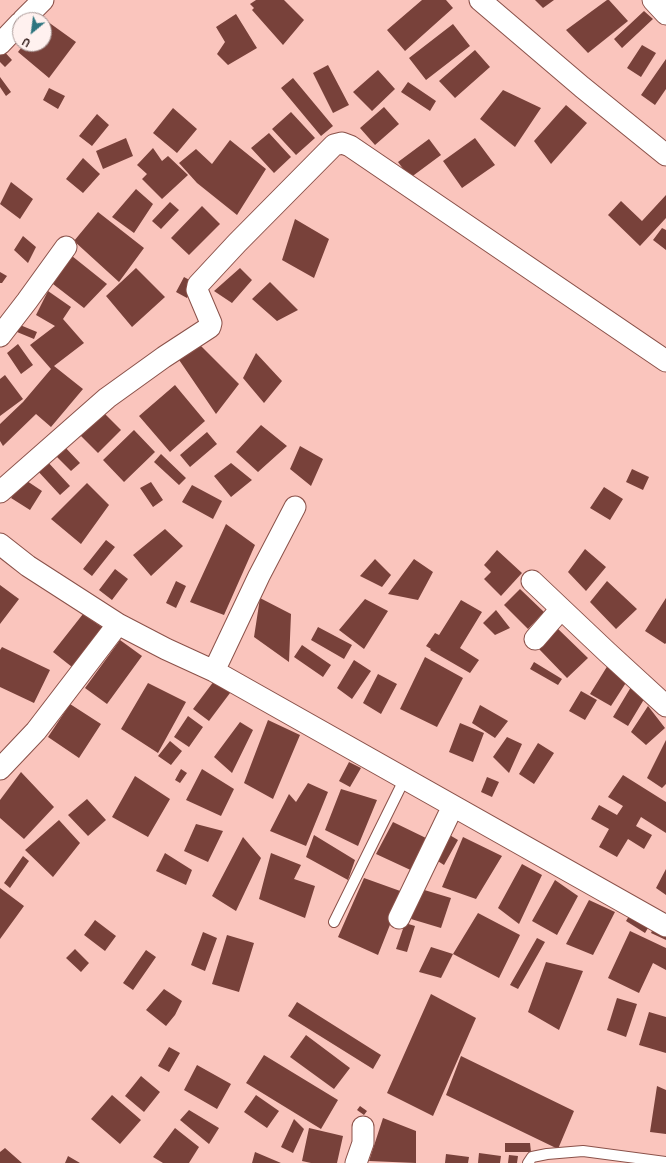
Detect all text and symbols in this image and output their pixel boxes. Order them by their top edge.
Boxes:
north arrow [12,12,52,52]
text: U [20,35,33,50]

